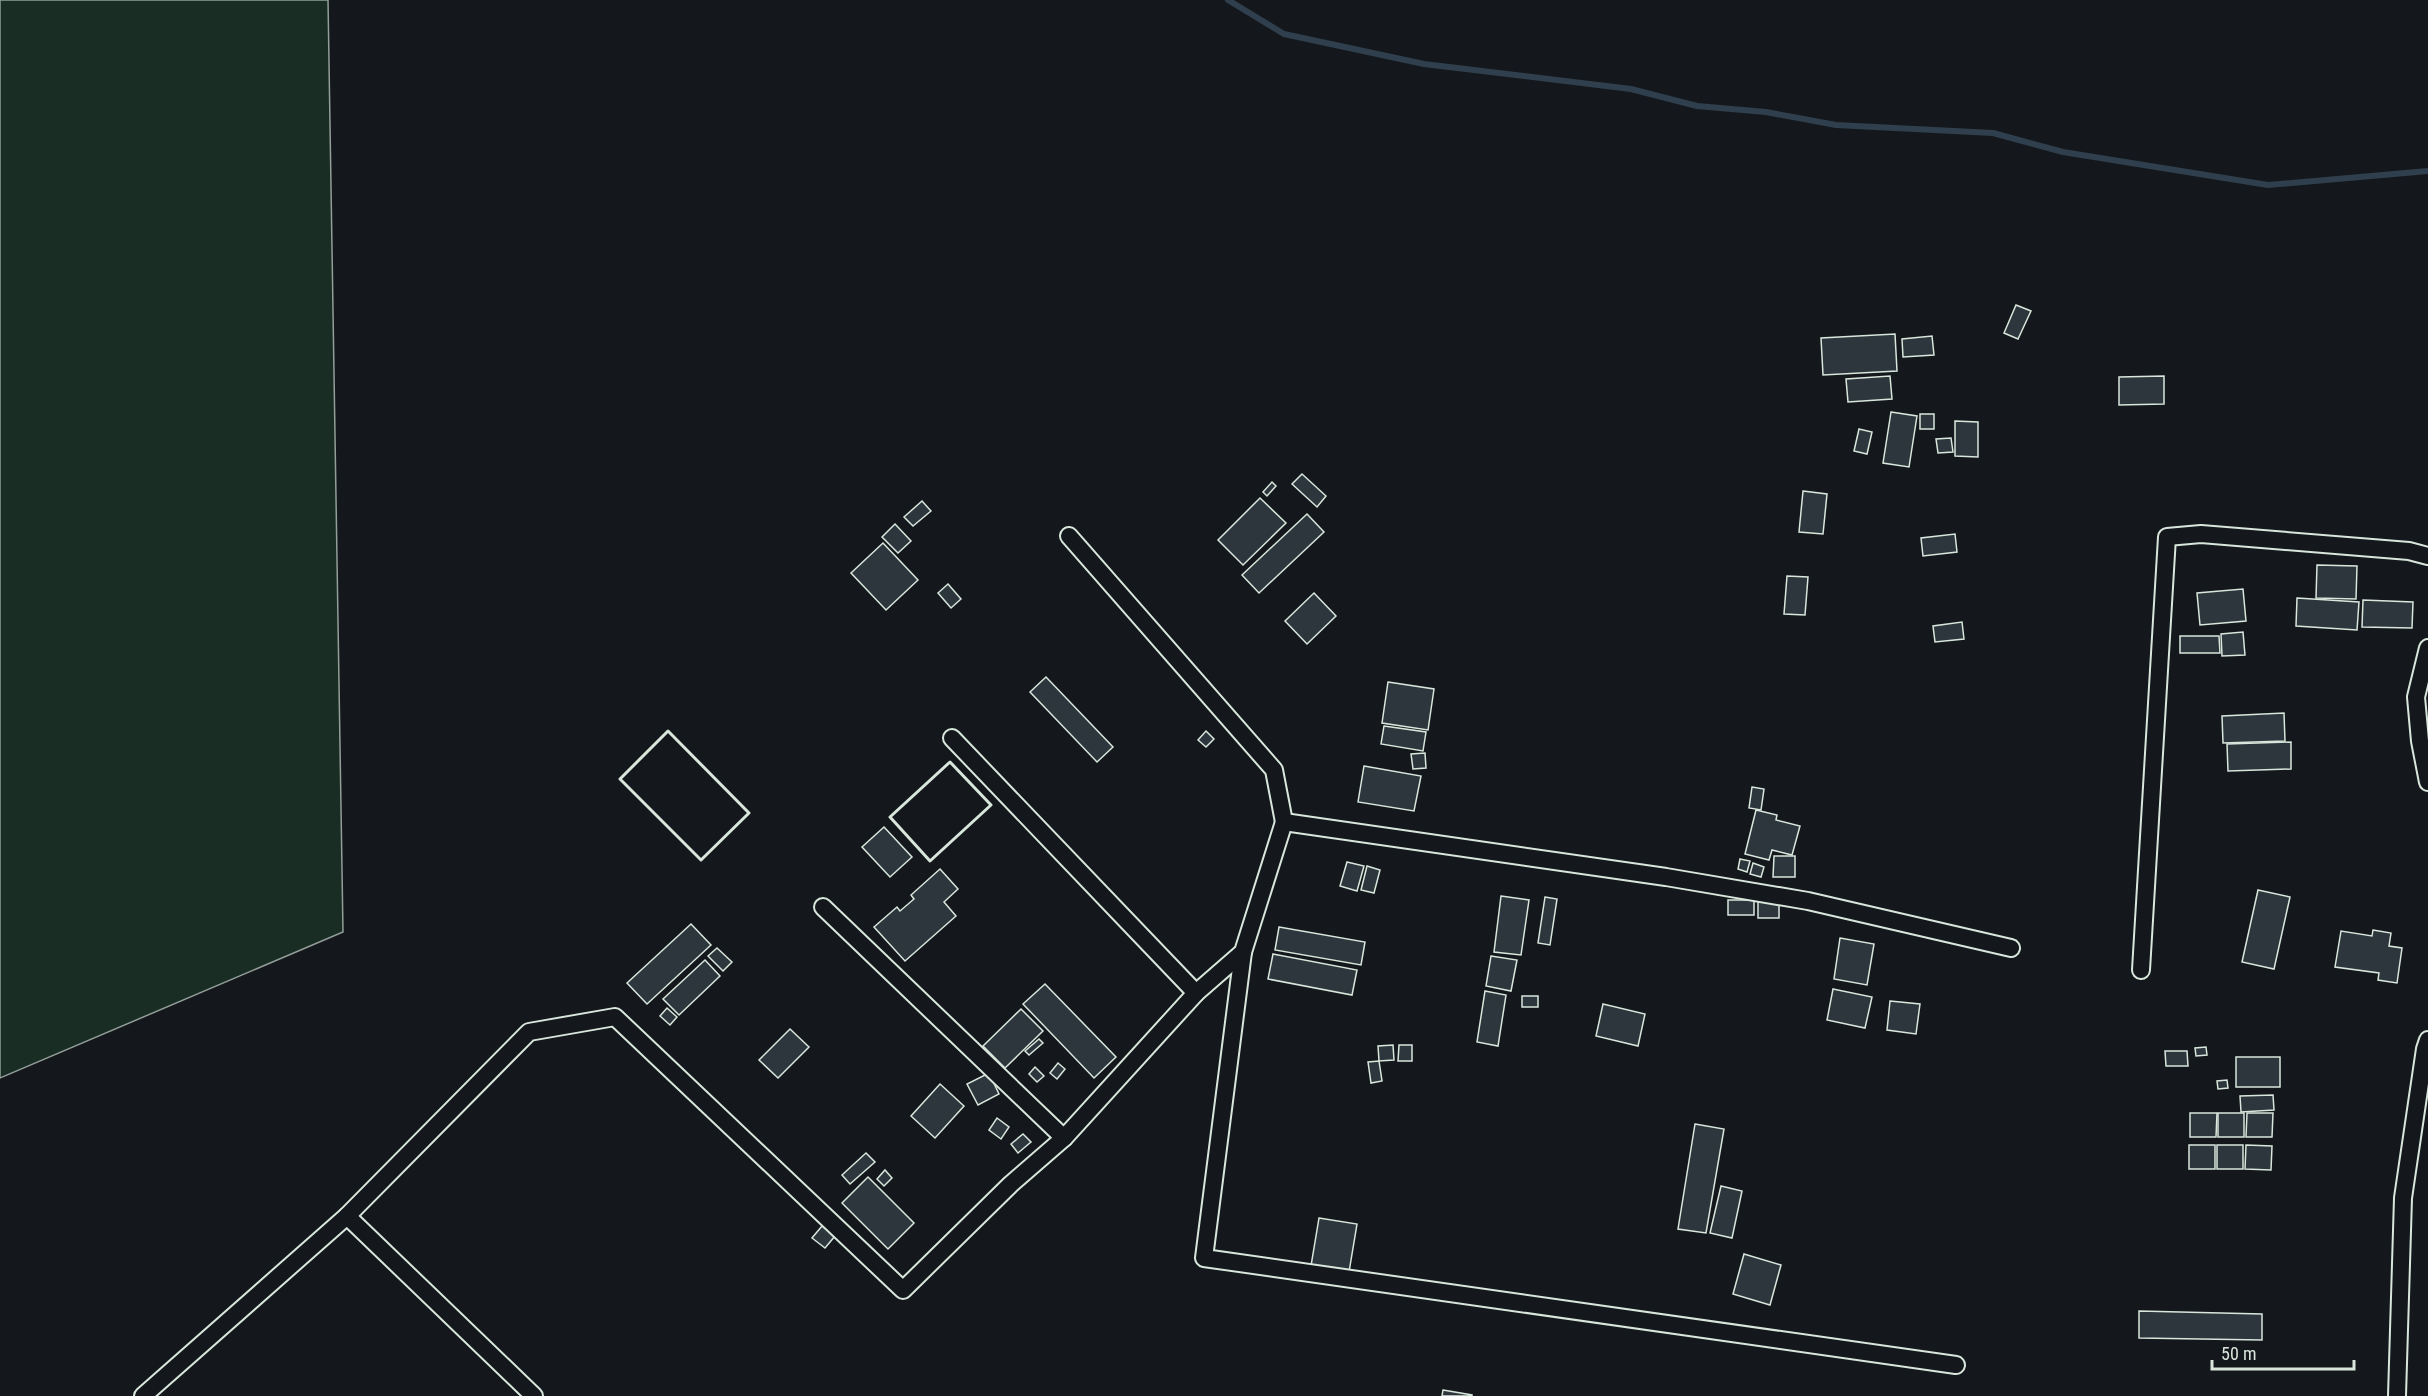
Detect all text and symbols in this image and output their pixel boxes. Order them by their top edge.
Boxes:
scale bar [2212,1333,2354,1371]
text: 50 m [2221,1343,2256,1364]

